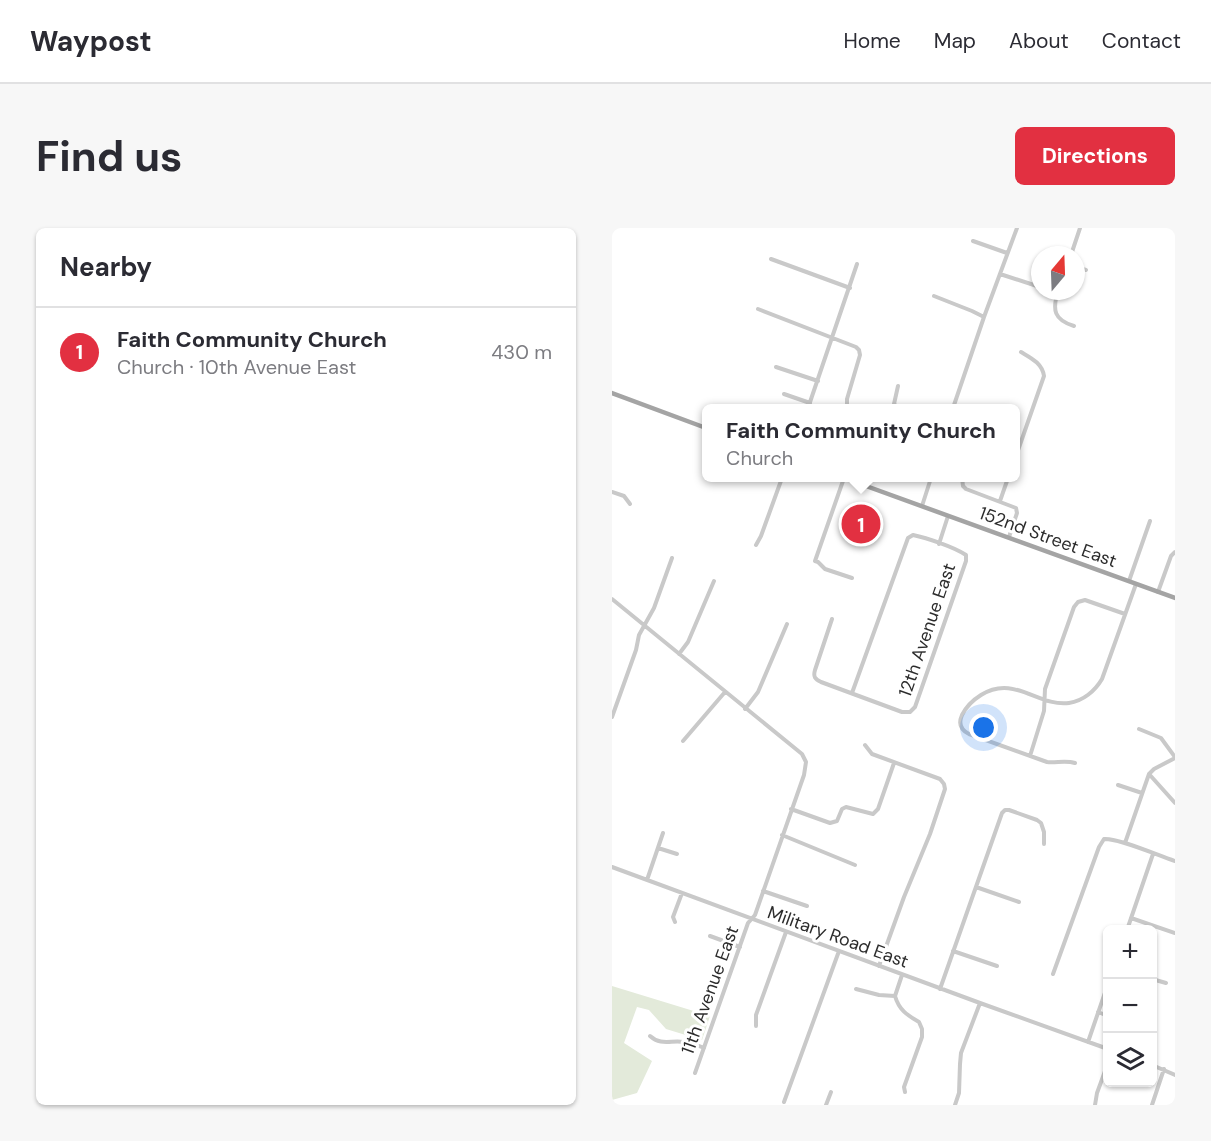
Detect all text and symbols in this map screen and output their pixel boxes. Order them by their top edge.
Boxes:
text: Waypost [30,23,152,60]
text: Home [843,27,901,55]
text: Map [934,27,976,55]
text: About [1009,27,1069,55]
text: Contact [1102,27,1181,55]
button: Directions [1015,127,1175,185]
text: Find us [36,129,182,184]
north arrow [1031,246,1085,300]
text: Nearby [60,250,152,284]
text: Faith Community Church [117,325,387,354]
text: 1 [76,339,83,365]
text: 430 m [491,339,552,365]
text: Church · 10th Avenue East [117,354,356,380]
popup [702,404,1020,482]
text: Faith Community Church [726,416,996,445]
text: Church [726,445,793,471]
street label: 152nd Street East [976,501,1120,573]
pin: 1 [842,502,880,546]
street label: 12th Avenue East [893,560,961,700]
your location [969,713,998,742]
street label: Military Road East [764,900,912,974]
street label: 11th Avenue East [676,922,744,1058]
map controls [1103,925,1157,1087]
button: + [1103,925,1157,979]
button: − [1103,979,1157,1033]
button: layers [1103,1033,1157,1087]

